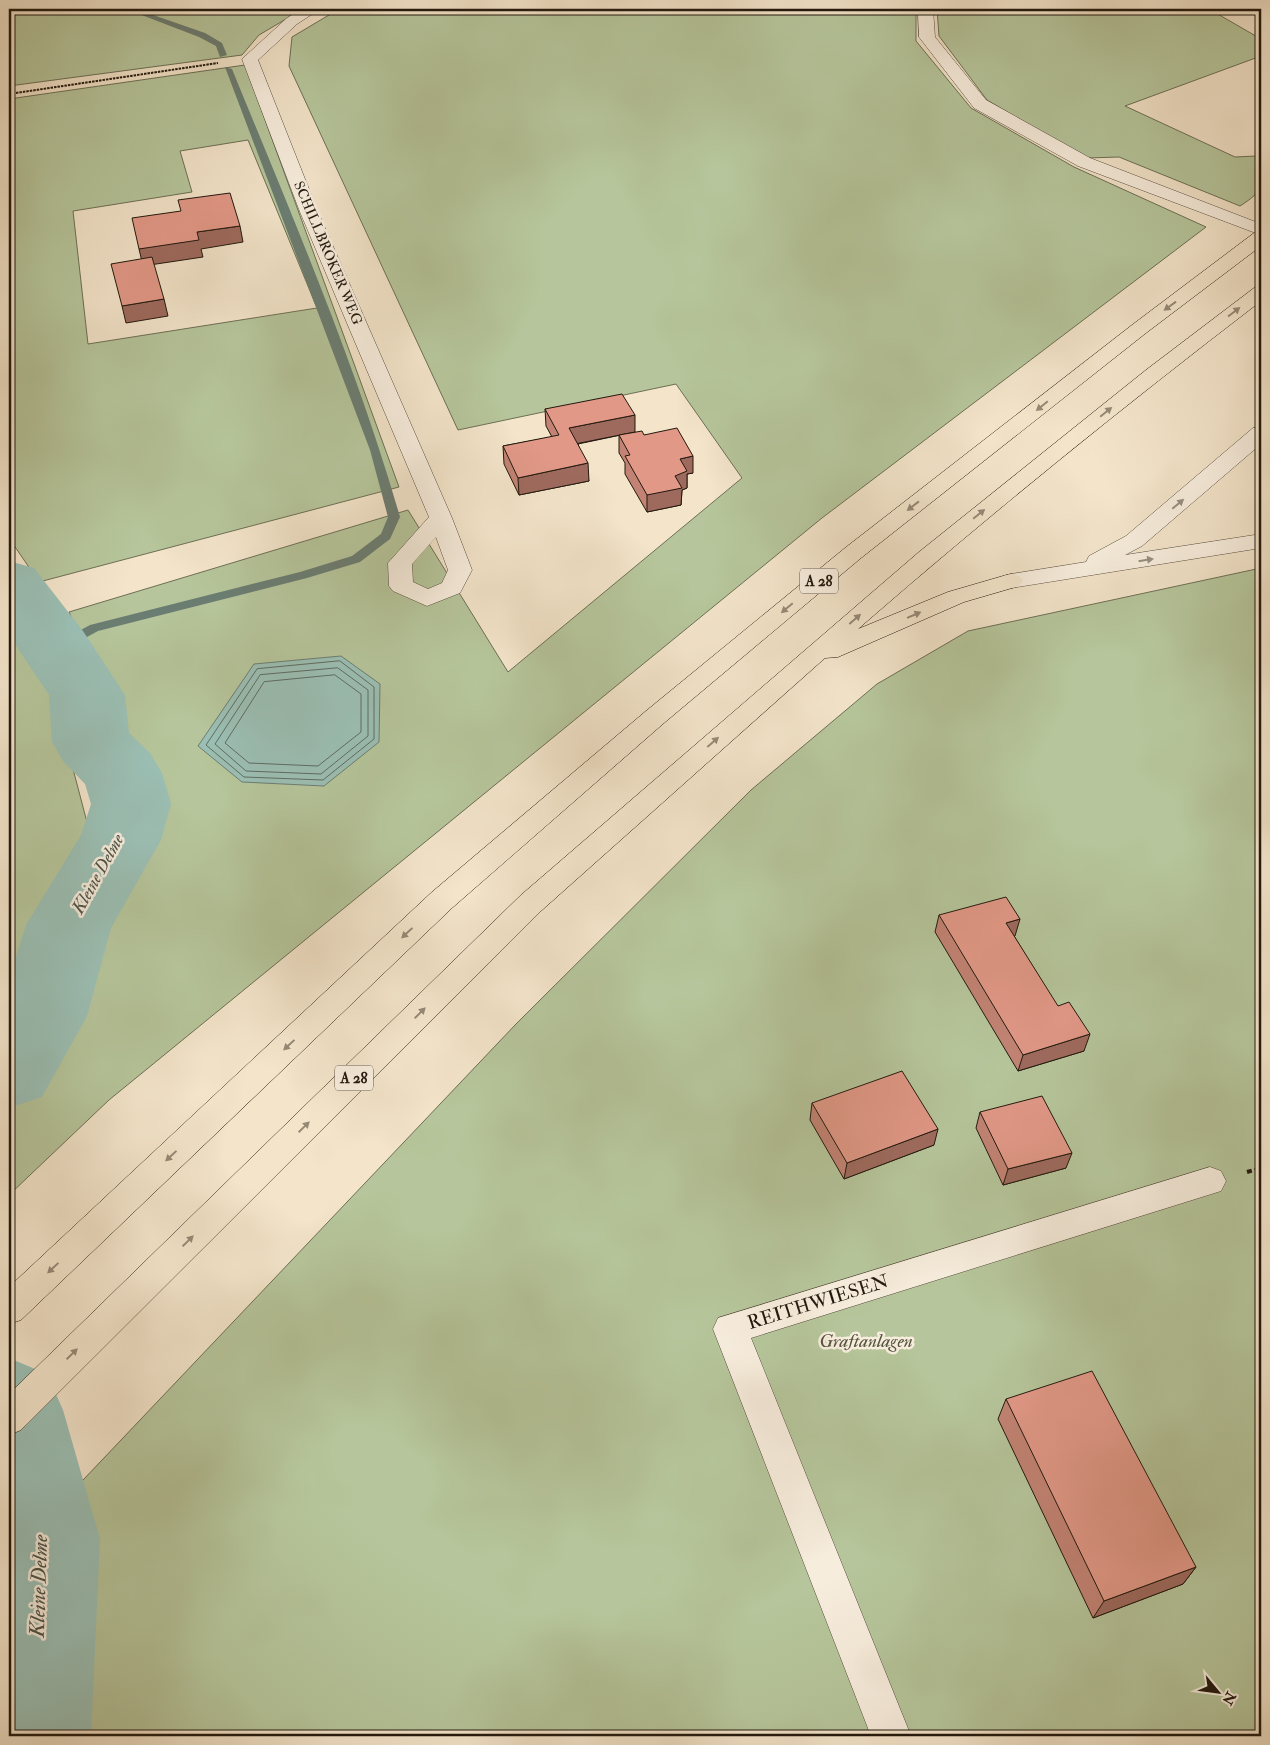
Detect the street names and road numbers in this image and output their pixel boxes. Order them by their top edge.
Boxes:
street label: SCHILLBROKER WEG [290,179,366,328]
road number: A 28 [800,568,838,594]
road number: A 28 [335,1066,373,1090]
street label: REITHWIESEN [744,1269,892,1335]

